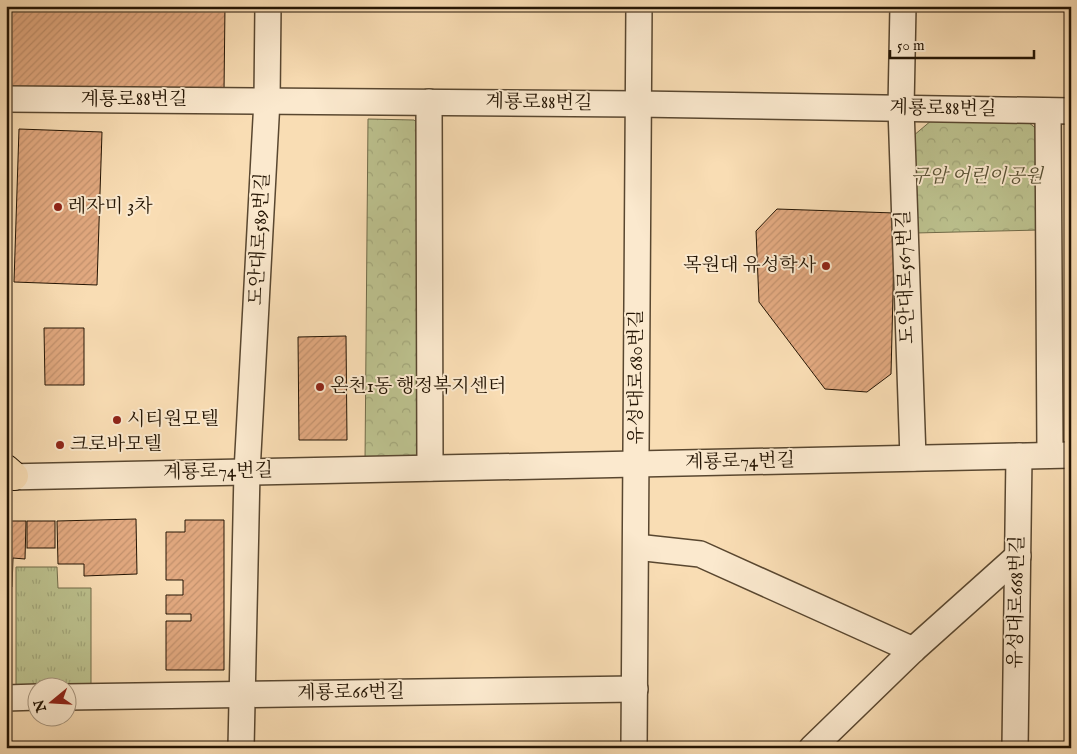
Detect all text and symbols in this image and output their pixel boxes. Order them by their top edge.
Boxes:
scale bar [890,28,1033,60]
text: 50 m [897,36,925,55]
street label: 계룡로88번길 [81,88,187,112]
street label: 계룡로88번길 [485,90,593,116]
street label: 계룡로88번길 [889,96,997,122]
park label: 구암 어린이공원 [911,165,1045,189]
street label: 도안대로589번길 [245,172,275,306]
place label: 레자미 3차 [68,195,153,219]
marker: 레자미 3차 [52,201,64,213]
street label: 도안대로567번길 [892,210,920,344]
place label: 목원대 유성학사 [683,254,817,278]
marker: 목원대 유성학사 [820,260,832,272]
street label: 유성대로680번길 [625,310,649,444]
place label: 온천1동 행정복지센터 [330,375,506,399]
marker: 온천1동 행정복지센터 [314,381,326,393]
place label: 시티원모텔 [127,408,219,432]
marker: 시티원모텔 [111,414,123,426]
place label: 크로바모텔 [70,433,162,457]
marker: 크로바모텔 [54,439,66,451]
street label: 계룡로74번길 [685,449,795,475]
street label: 계룡로74번길 [163,459,273,485]
street label: 유성대로668번길 [1004,535,1030,669]
north arrow [28,676,78,726]
street label: 계룡로66번길 [297,680,405,706]
text: N [30,697,51,715]

